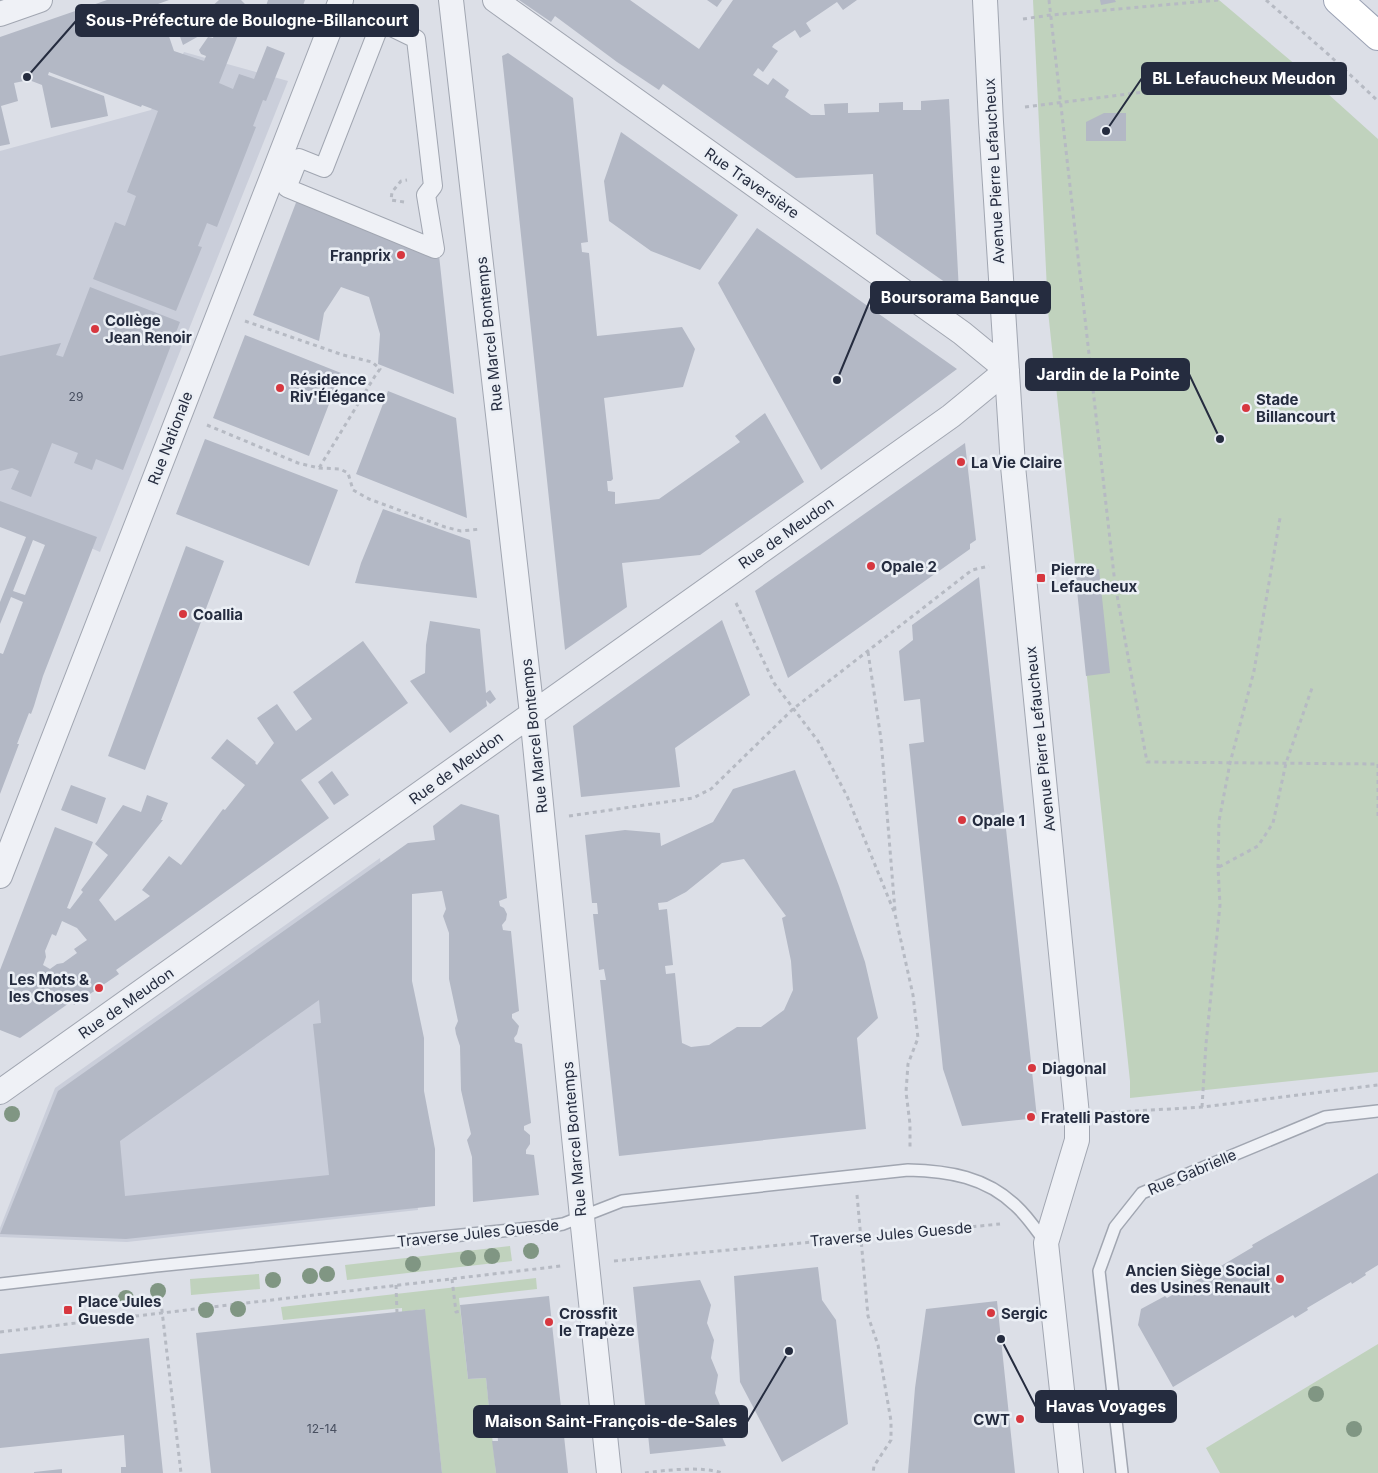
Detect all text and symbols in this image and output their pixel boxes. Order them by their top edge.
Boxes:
callout: Sous-Préfecture de Boulogne-Billancourt [76,5,418,36]
text: Sous-Préfecture de Boulogne-Billancourt [86,10,408,30]
callout: BL Lefaucheux Meudon [1142,63,1346,94]
text: BL Lefaucheux Meudon [1152,68,1336,88]
street label: Avenue Pierre Lefaucheux [980,78,1008,264]
street label: Rue Traversière [701,143,803,223]
place label: Franprix [330,246,391,265]
marker: Franprix [395,249,407,261]
street label: Rue Marcel Bontemps [471,256,507,412]
callout: Boursorama Banque [871,282,1050,313]
text: Boursorama Banque [881,287,1039,307]
place label: Collège Jean Renoir [105,311,192,347]
marker: Collège Jean Renoir [89,323,101,335]
callout: Jardin de la Pointe [1026,359,1189,390]
text: Jardin de la Pointe [1036,364,1180,384]
place label: Résidence Riv'Élégance [290,370,385,406]
marker: Résidence Riv'Élégance [274,382,286,394]
house number: 29 [69,389,83,404]
street label: Rue Nationale [143,389,197,487]
place label: Stade Billancourt [1256,390,1336,426]
marker: Stade Billancourt [1240,402,1252,414]
place label: La Vie Claire [971,453,1062,472]
marker: La Vie Claire [955,456,967,468]
street label: Rue de Meudon [735,493,837,573]
place label: Opale 2 [881,557,937,576]
marker: Opale 2 [865,560,877,572]
place label: Pierre Lefaucheux [1051,560,1138,596]
marker: Pierre Lefaucheux [1035,572,1047,584]
place label: Coallia [193,605,243,624]
marker: Coallia [177,608,189,620]
street label: Avenue Pierre Lefaucheux [1021,645,1059,833]
street label: Rue Marcel Bontemps [516,658,552,814]
street label: Rue de Meudon [405,727,507,809]
place label: Opale 1 [972,811,1025,830]
marker: Opale 1 [956,814,968,826]
street label: Rue de Meudon [75,963,177,1043]
place label: Les Mots & les Choses [9,970,89,1006]
marker: Les Mots & les Choses [93,982,105,994]
place label: Diagonal [1042,1059,1106,1078]
street label: Rue Marcel Bontemps [558,1061,590,1217]
marker: Diagonal [1026,1062,1038,1074]
place label: Fratelli Pastore [1041,1108,1150,1127]
marker: Fratelli Pastore [1025,1111,1037,1123]
street label: Rue Gabrielle [1145,1145,1239,1199]
street label: Traverse Jules Guesde [396,1215,560,1251]
street label: Traverse Jules Guesde [809,1217,973,1251]
place label: Ancien Siège Social des Usines Renault [1125,1261,1270,1297]
marker: Ancien Siège Social des Usines Renault [1274,1273,1286,1285]
place label: Place Jules Guesde [78,1292,161,1328]
marker: Place Jules Guesde [62,1304,74,1316]
place label: Crossfit le Trapèze [559,1304,635,1340]
place label: Sergic [1001,1304,1048,1323]
marker: Sergic [985,1307,997,1319]
marker: Crossfit le Trapèze [543,1316,555,1328]
callout: Havas Voyages [1036,1391,1176,1422]
text: Havas Voyages [1046,1396,1166,1416]
callout: Maison Saint-François-de-Sales [474,1406,747,1437]
place label: CWT [973,1410,1010,1429]
text: Maison Saint-François-de-Sales [485,1411,737,1431]
marker: CWT [1014,1413,1026,1425]
house number: 12-14 [307,1421,337,1436]

